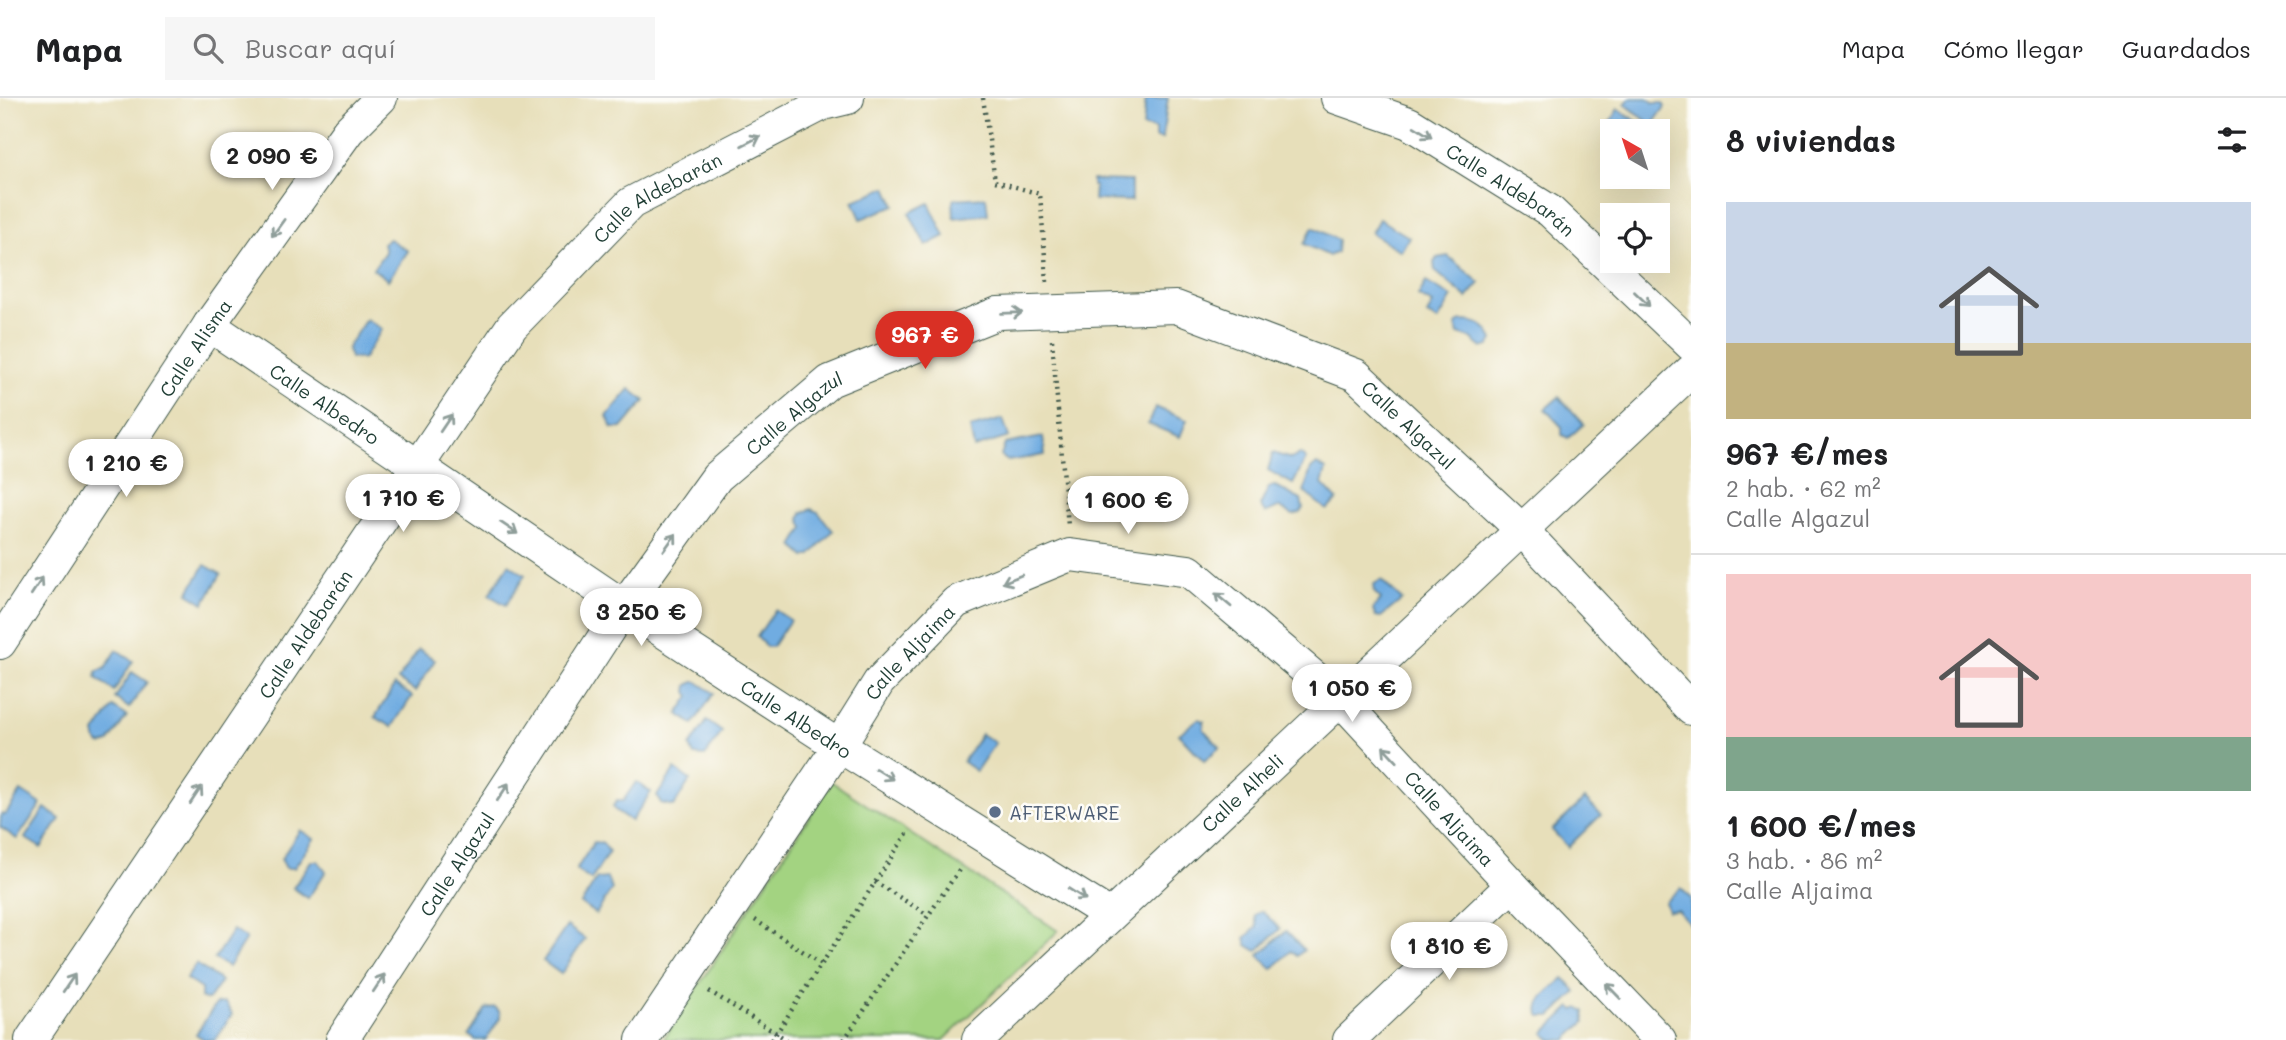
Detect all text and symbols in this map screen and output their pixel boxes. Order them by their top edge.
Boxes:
search box [165,17,655,80]
text: Mapa [35,27,123,70]
icon: search [189,29,227,67]
text: Buscar aquí [245,31,396,65]
text: Mapa [1842,33,1906,64]
text: Cómo llegar [1944,33,2084,64]
text: Guardados [2122,33,2251,64]
north arrow [1600,119,1670,189]
map controls [1600,119,1670,273]
text: 8 viviendas [1726,120,1896,160]
icon: filters [2213,121,2251,159]
one-way arrow [1413,126,1433,140]
pin: 2 090 € [207,132,337,192]
one-way arrow [740,134,761,147]
street label: Calle Aldebarán [1442,137,1581,241]
text: 2 090 € [226,140,318,170]
street label: Calle Aldebarán [587,146,726,248]
button: locate [1600,203,1670,273]
one-way arrow [271,218,285,237]
icon: home [1926,248,2052,374]
one-way arrow [1633,290,1650,307]
street label: Calle Alisma [153,293,237,401]
one-way arrow [1000,306,1023,319]
pin: 967 € [876,312,974,371]
text: 967 € [891,319,959,349]
street label: Calle Albedro [265,357,385,450]
street label: Calle Algazul [740,365,846,460]
street label: Calle Algazul [1357,375,1461,474]
one-way arrow [439,414,454,433]
text: 967 €/mes [1726,433,1888,473]
pin: 1 210 € [61,440,191,499]
text: 1 210 € [84,447,168,477]
text: 2 hab. · 62 m² [1726,473,1881,503]
pin: 1 710 € [338,474,468,534]
pin: 1 600 € [1063,476,1193,536]
text: 1 710 € [361,482,445,512]
text: 1 600 € [1084,484,1172,514]
text: Calle Algazul [1726,503,1870,533]
one-way arrow [499,521,519,535]
one-way arrow [663,533,677,552]
street label: Calle Aldebarán [252,564,357,703]
one-way arrow [1001,573,1023,586]
one-way arrow [31,577,45,597]
pin: 3 250 € [576,588,706,648]
one-way arrow [1214,592,1232,608]
text: 3 250 € [596,596,686,626]
street label: Calle Aljaima [859,599,960,704]
icon: home [1926,620,2052,746]
pin: 1 050 € [1287,664,1417,724]
text: 1 050 € [1308,672,1396,702]
street label: Calle Albedro [736,673,857,763]
one-way arrow [1382,745,1398,763]
street label: Calle Alheli [1196,748,1288,837]
street label: Calle Aljaima [1400,765,1501,871]
one-way arrow [873,767,893,781]
one-way arrow [496,783,510,802]
one-way arrow [189,785,203,805]
place label: AFTERWARE [1009,800,1119,825]
marker: AFTERWARE [987,804,1003,820]
text: 1 600 €/mes [1726,805,1916,845]
street label: Calle Algazul [413,807,499,921]
text: 3 hab. · 86 m² [1726,845,1883,875]
text: Calle Aljaima [1726,875,1873,905]
one-way arrow [1066,888,1086,902]
pin: 1 810 € [1384,922,1514,982]
text: 1 810 € [1407,930,1491,960]
one-way arrow [62,974,76,994]
one-way arrow [372,974,386,993]
one-way arrow [1605,983,1622,1000]

